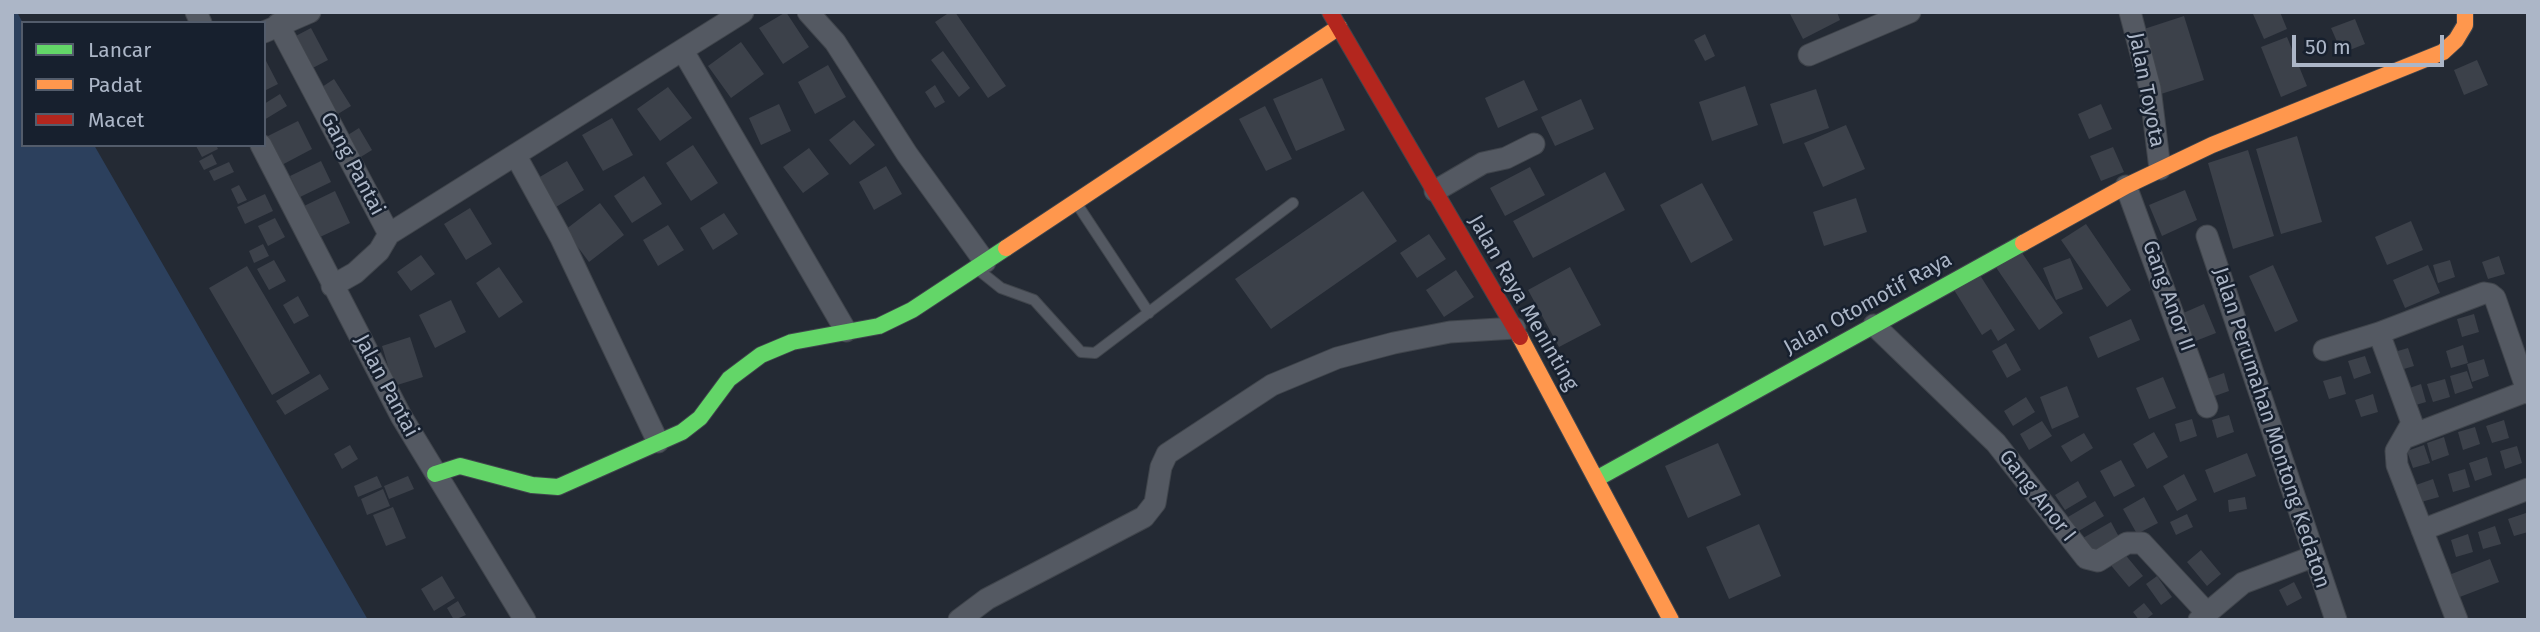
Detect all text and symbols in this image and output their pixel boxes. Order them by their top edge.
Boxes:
legend [21,21,266,147]
scale bar [2295,21,2447,65]
street label: Jalan Toyota [2123,31,2169,149]
text: 50 m [2305,34,2351,60]
text: Lancar [88,37,151,63]
text: Padat [88,72,142,98]
text: Macet [88,107,144,133]
street label: Gang Pantai [314,108,390,220]
street label: Jalan Raya Meninting [1462,211,1584,395]
street label: Gang Anor II [2136,237,2200,355]
street label: Jalan Otomotif Raya [1779,247,1957,361]
street label: Jalan Perumahan Montong Kedaton [2207,264,2335,592]
street label: Jalan Pantai [348,330,424,442]
street label: Gang Anor I [1993,445,2081,547]

